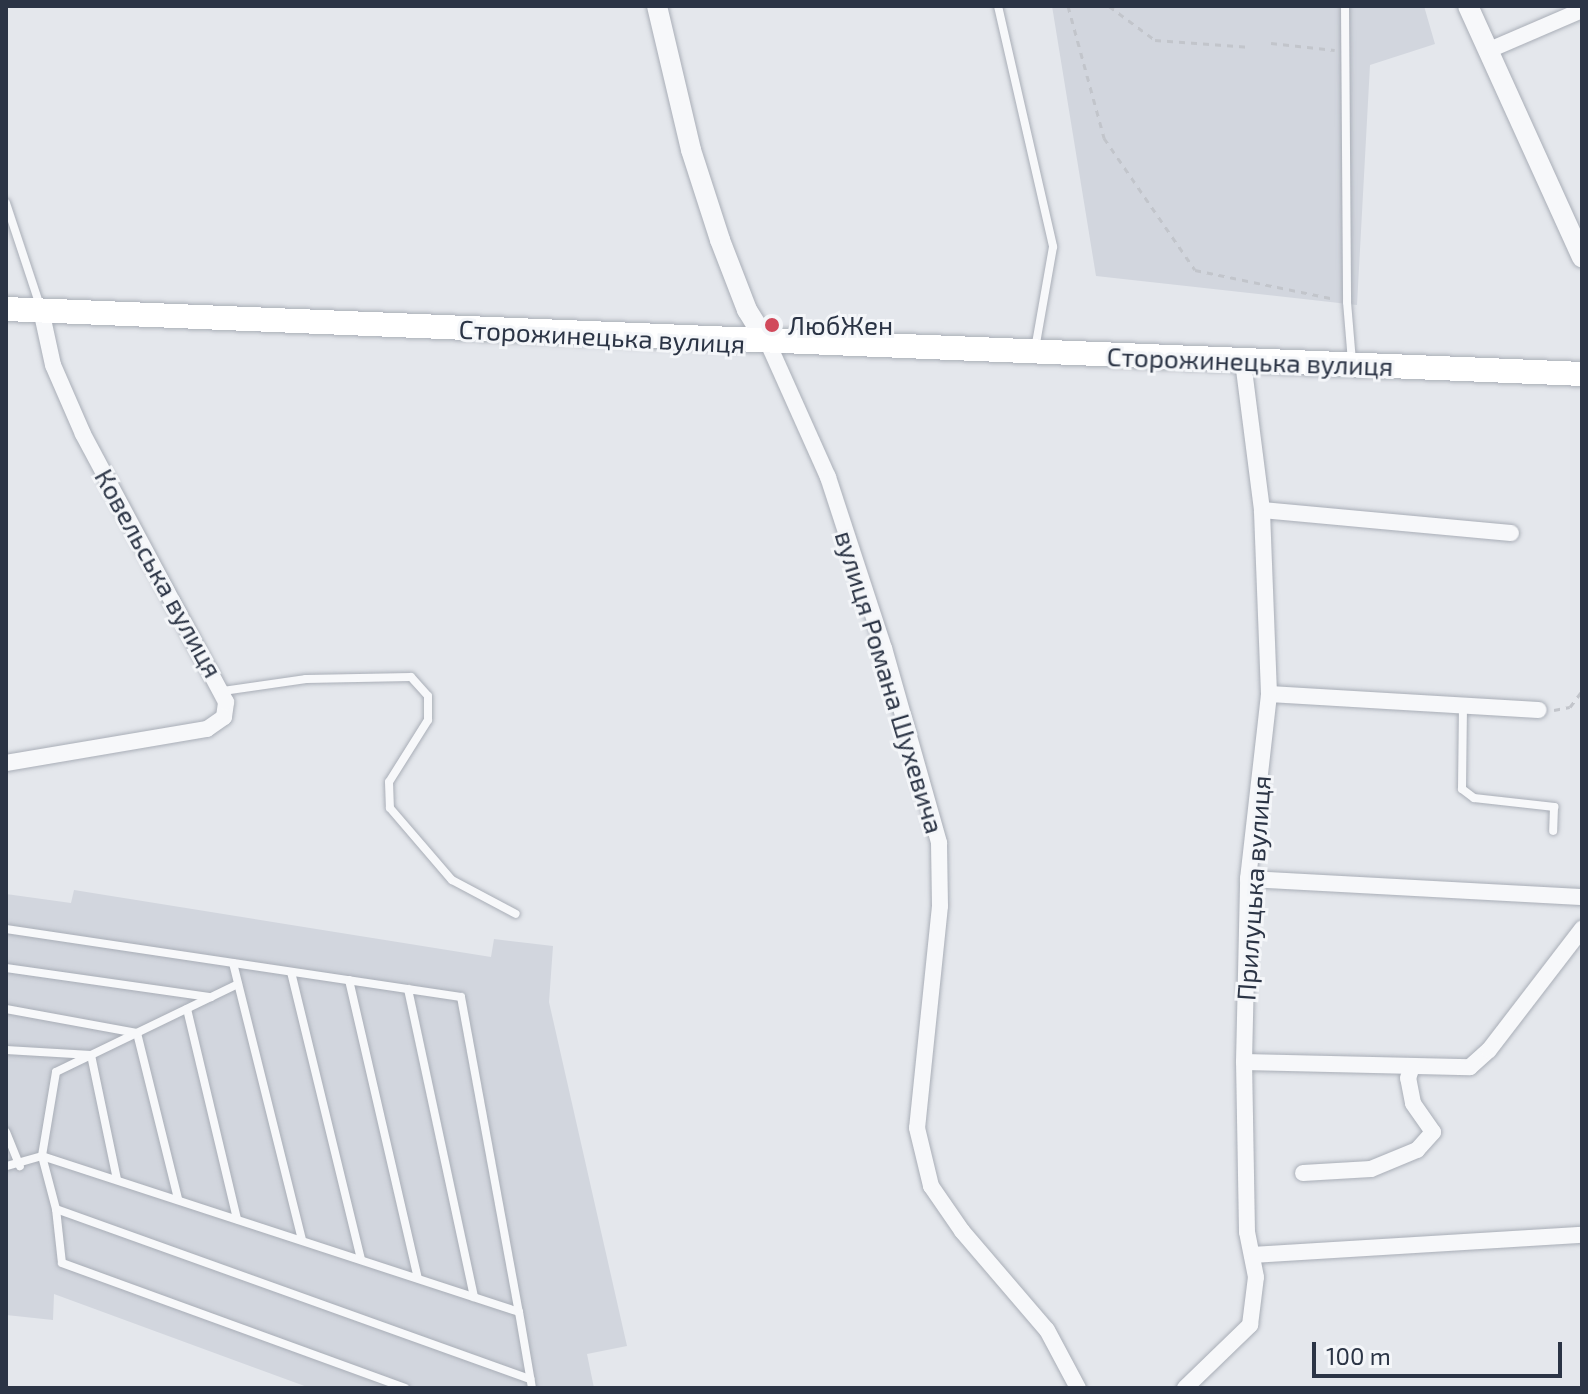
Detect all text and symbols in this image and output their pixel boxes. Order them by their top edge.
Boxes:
place label: ЛюбЖен [788,309,893,341]
street label: Сторожинецька вулиця [458,313,746,359]
marker: ЛюбЖен [763,316,781,334]
street label: Сторожинецька вулиця [1106,340,1394,382]
street label: Ковельська вулиця [89,463,229,683]
street label: вулиця Романа Шухевича [829,527,951,837]
street label: Прилуцька вулиця [1230,774,1276,1002]
scale bar [1316,1326,1566,1376]
text: 100 m [1326,1341,1391,1370]

